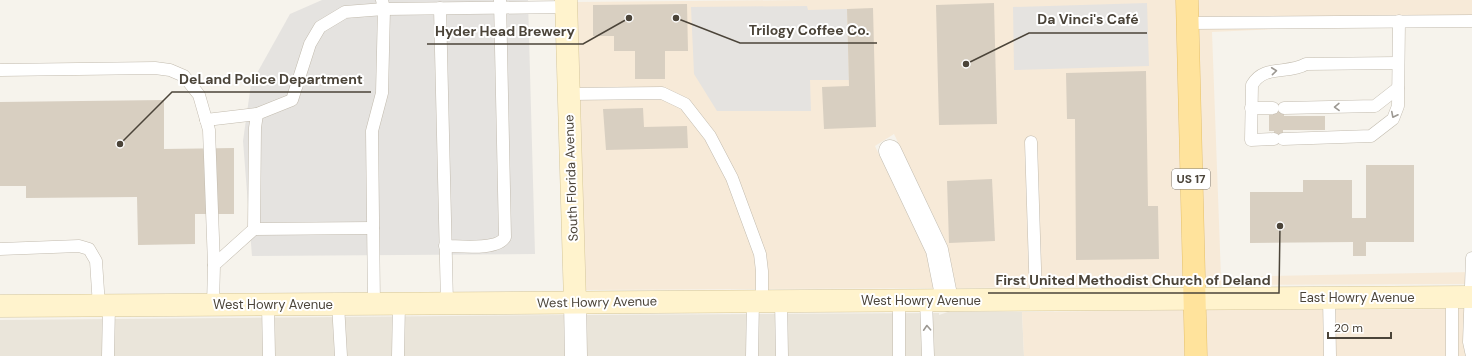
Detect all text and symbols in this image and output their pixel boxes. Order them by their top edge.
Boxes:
callout: Da Vinci's Café [1029,7,1147,33]
text: Da Vinci's Café [1037,10,1139,28]
callout: Trilogy Coffee Co. [740,17,877,43]
callout: Hyder Head Brewery [427,18,583,44]
text: Trilogy Coffee Co. [749,21,869,39]
text: Hyder Head Brewery [435,22,576,40]
callout: DeLand Police Department [172,66,371,92]
one-way arrow [1271,67,1277,76]
text: DeLand Police Department [179,70,363,88]
one-way arrow [1334,103,1340,111]
one-way arrow [1391,110,1399,118]
street label: South Florida Avenue [560,114,582,242]
road number: US 17 [1172,169,1210,189]
callout: First United Methodist Church of Deland [988,267,1279,293]
text: First United Methodist Church of Deland [995,271,1271,289]
street label: East Howry Avenue [1299,289,1415,306]
street label: West Howry Avenue [537,292,657,312]
street label: West Howry Avenue [861,292,981,309]
street label: West Howry Avenue [213,296,333,313]
scale bar [1328,314,1391,340]
text: 20 m [1334,320,1363,336]
one-way arrow [923,325,932,331]

